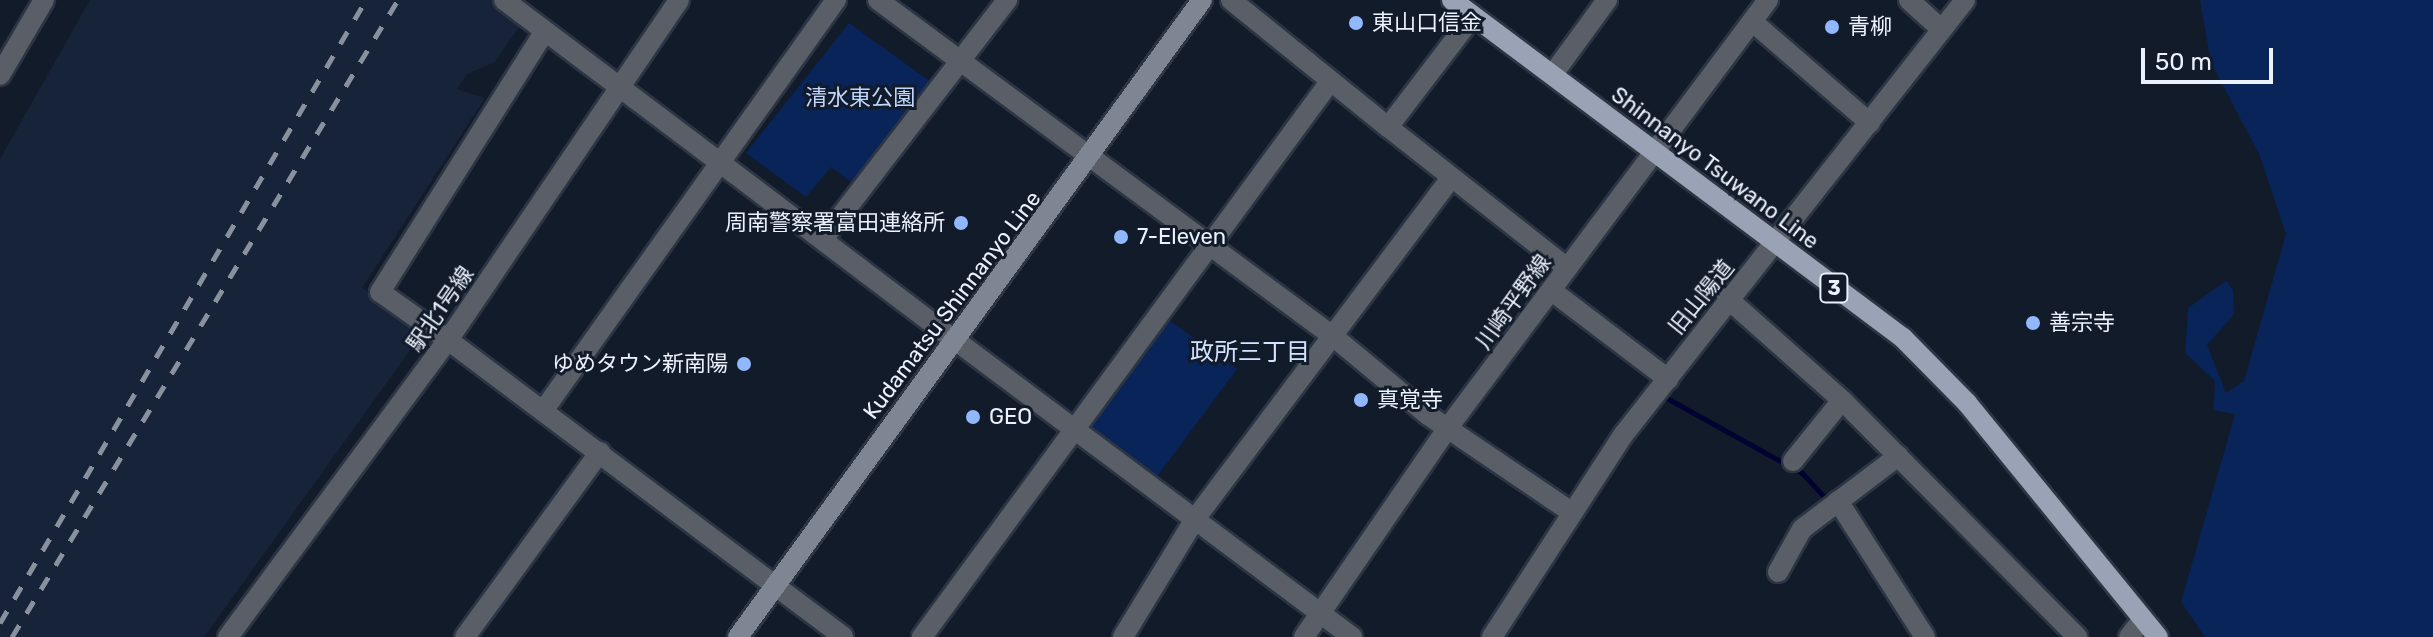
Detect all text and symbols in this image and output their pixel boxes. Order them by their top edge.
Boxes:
place label: 東山口信金 [1372,10,1482,36]
marker: 東山口信金 [1347,14,1365,32]
place label: 青柳 [1848,14,1892,40]
marker: 青柳 [1823,18,1841,36]
scale bar [2145,32,2277,82]
text: 50 m [2155,48,2212,76]
street label: Shinnanyo Tsuwano Line [1606,81,1824,255]
park label: 清水東公園 [805,85,915,111]
street label: Kudamatsu Shinnanyo Line [858,186,1046,424]
place label: 周南警察署富田連絡所 [725,210,945,236]
marker: 周南警察署富田連絡所 [952,214,970,232]
place label: 7-Eleven [1137,224,1226,250]
marker: 7-Eleven [1112,228,1130,246]
street label: 川崎平野線 [1470,250,1556,354]
street label: 旧山陽道 [1663,254,1739,340]
street label: 駅北1号線 [401,262,479,356]
road number: 3 [1818,272,1850,304]
place label: 善宗寺 [2049,310,2115,336]
marker: 善宗寺 [2024,314,2042,332]
district label: 政所三丁目 [1190,339,1310,367]
place label: ゆめタウン新南陽 [552,351,728,377]
marker: ゆめタウン新南陽 [735,355,753,373]
place label: 真覚寺 [1377,387,1443,413]
marker: 真覚寺 [1352,391,1370,409]
place label: GEO [989,404,1032,430]
marker: GEO [964,408,982,426]

